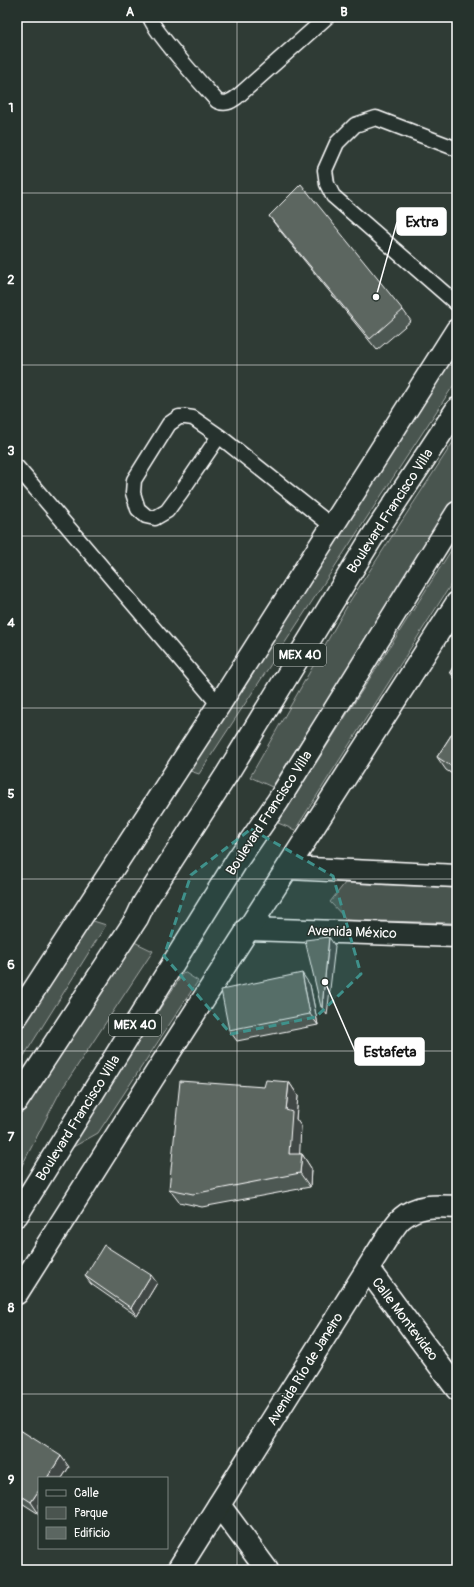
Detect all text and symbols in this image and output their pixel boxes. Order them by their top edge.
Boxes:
text: A [126,4,135,20]
text: B [340,4,348,20]
text: 1 [8,100,14,116]
callout: Extra [397,208,446,235]
text: Extra [406,213,438,232]
text: 2 [7,272,15,288]
text: 3 [7,443,15,459]
street label: Boulevard Francisco Villa [343,445,437,577]
text: 4 [7,615,15,631]
road number: MEX 40 [274,644,326,666]
street label: Boulevard Francisco Villa [222,747,316,879]
text: 5 [7,786,15,802]
street label: Avenida México [307,922,398,942]
text: 6 [7,957,15,973]
road number: MEX 40 [109,1014,161,1036]
callout: Estafeta [355,1038,424,1065]
text: Estafeta [363,1043,417,1062]
street label: Boulevard Francisco Villa [32,1052,124,1184]
text: 7 [8,1129,15,1145]
street label: Calle Montevideo [368,1274,442,1364]
text: 8 [8,1300,15,1316]
street label: Avenida Río de Janeiro [263,1309,347,1429]
text: 9 [8,1472,15,1488]
legend [38,1477,168,1549]
text: Calle [74,1486,99,1501]
text: Parque [74,1506,108,1521]
text: Edificio [74,1526,110,1541]

